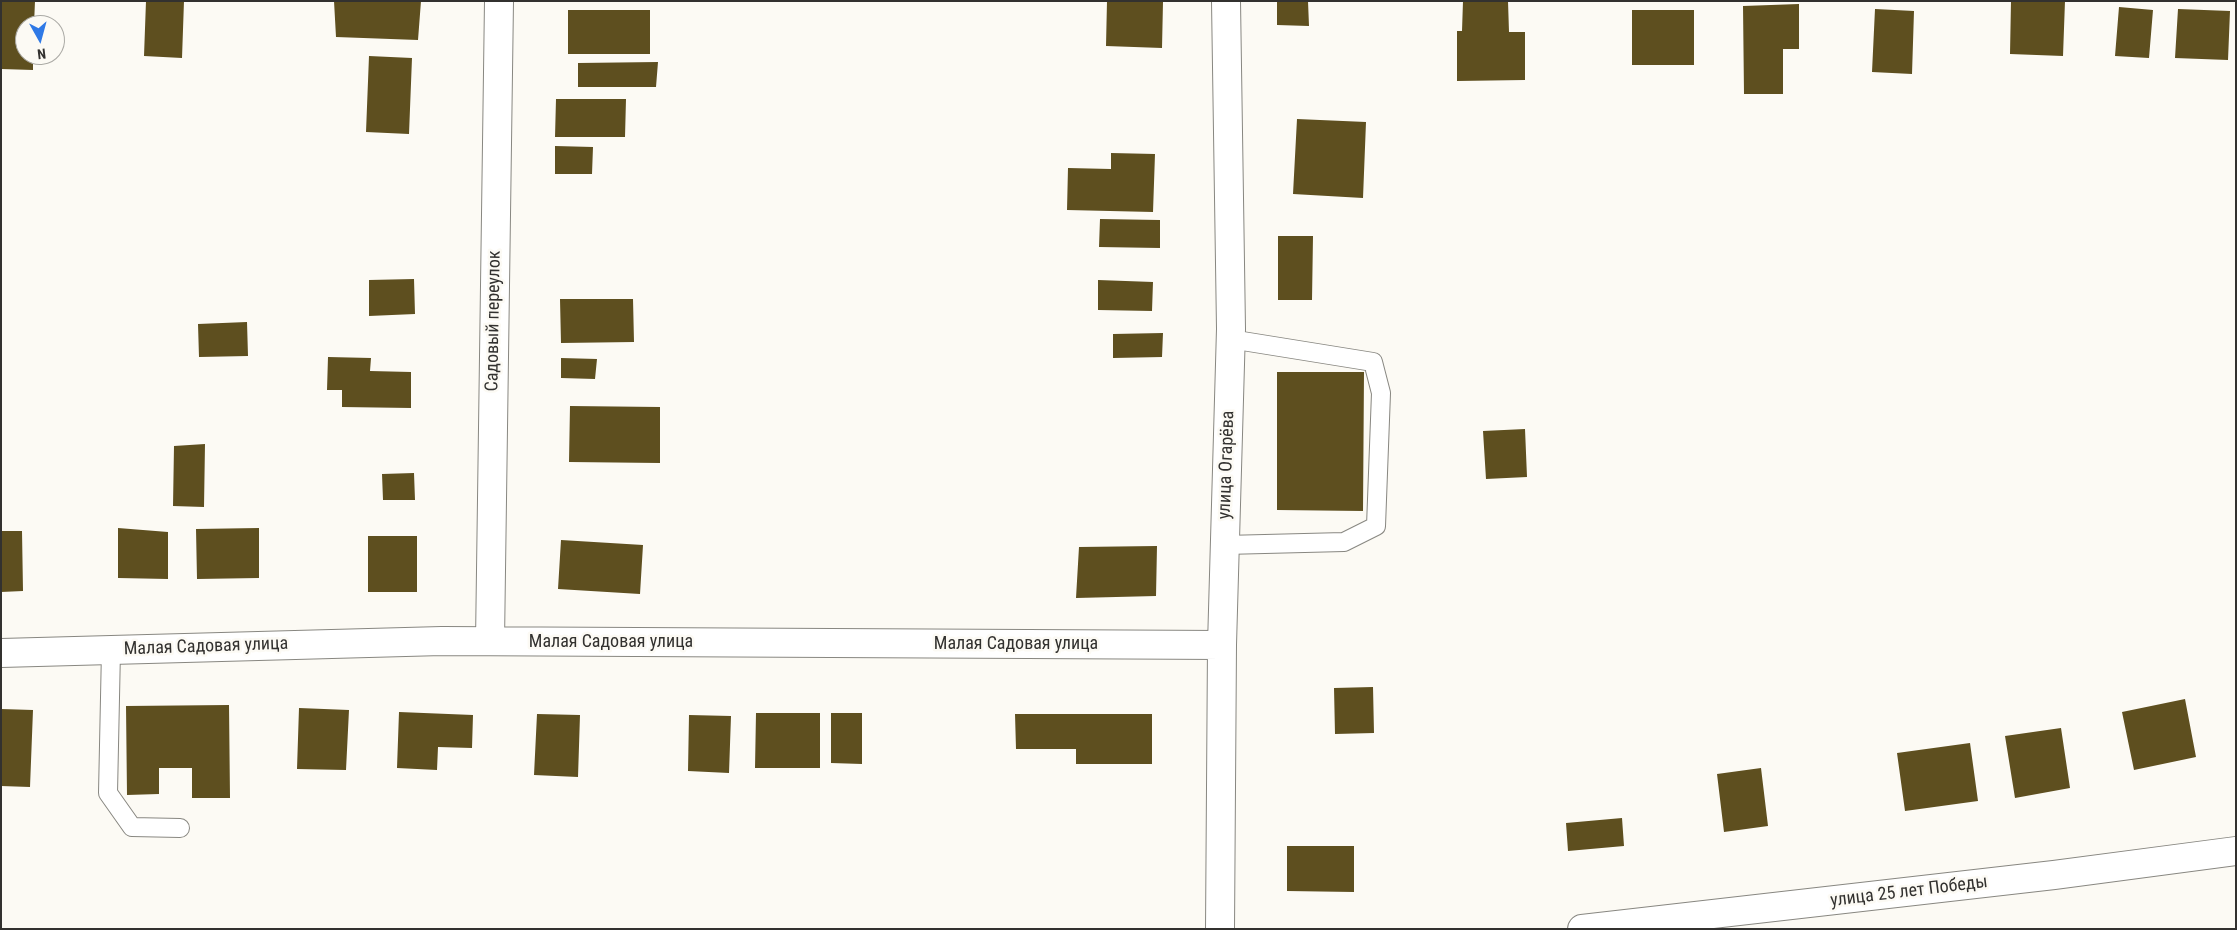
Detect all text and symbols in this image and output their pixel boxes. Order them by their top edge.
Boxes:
north arrow [15,15,65,65]
text: N [36,45,47,62]
street label: Садовый переулок [482,250,506,392]
street label: улица Огарёва [1214,410,1240,520]
street label: Малая Садовая улица [529,631,693,653]
street label: Малая Садовая улица [123,633,289,661]
street label: Малая Садовая улица [934,633,1098,655]
street label: улица 25 лет Победы [1829,872,1989,912]

